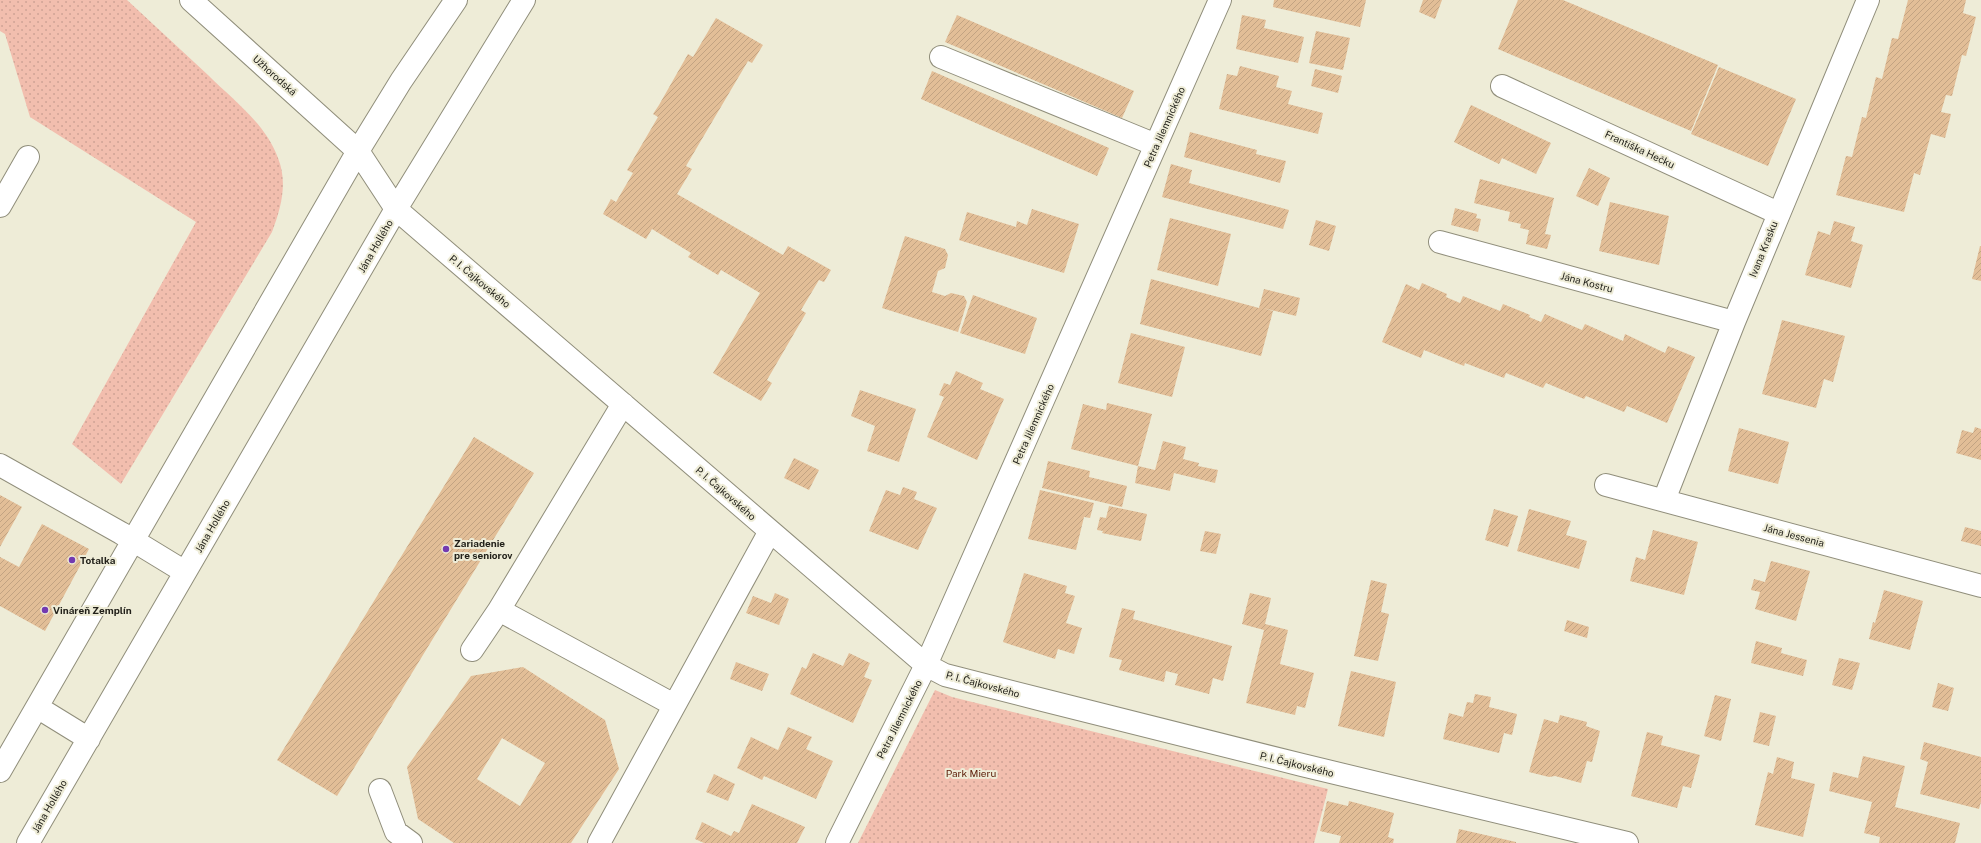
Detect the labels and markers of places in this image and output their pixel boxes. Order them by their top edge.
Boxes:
place label: Zariadenie pre seniorov [454,537,513,561]
marker: Zariadenie pre seniorov [441,544,451,554]
place label: Totalka [80,554,116,566]
marker: Totalka [67,555,77,565]
place label: Vináreň Zemplín [53,604,132,616]
marker: Vináreň Zemplín [40,605,50,615]

